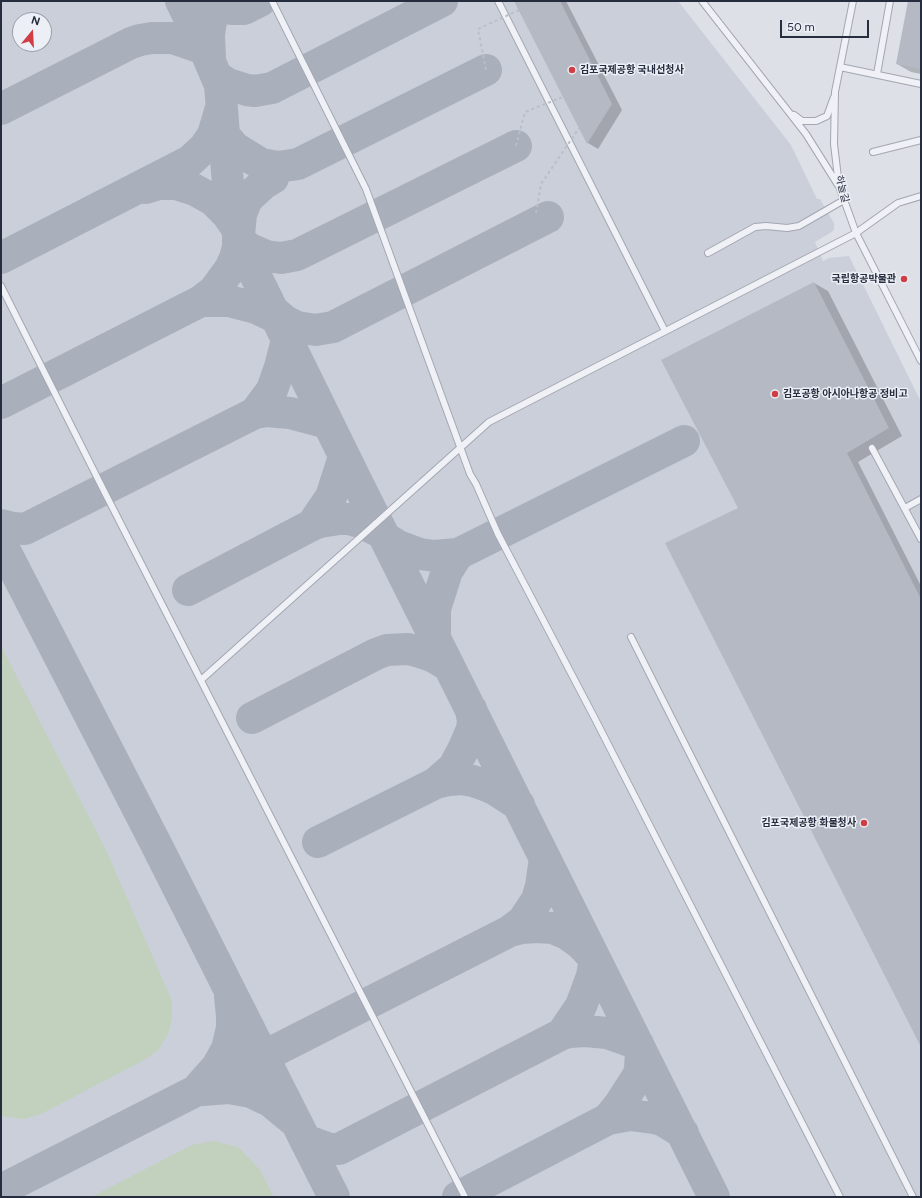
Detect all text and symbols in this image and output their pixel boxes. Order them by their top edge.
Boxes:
north arrow [12,12,52,52]
scale bar [782,12,871,38]
text: N [29,14,42,29]
text: 50 m [787,20,815,34]
place label: 김포국제공항 국내선청사 [580,64,684,76]
marker: 김포국제공항 국내선청사 [567,65,577,75]
street label: 하늘길 [833,174,851,204]
place label: 국립항공박물관 [832,273,896,285]
marker: 국립항공박물관 [899,274,909,284]
place label: 김포공항 아시아나항공 정비고 [783,388,907,400]
marker: 김포공항 아시아나항공 정비고 [770,389,780,399]
place label: 김포국제공항 화물청사 [762,817,856,829]
marker: 김포국제공항 화물청사 [859,818,869,828]

